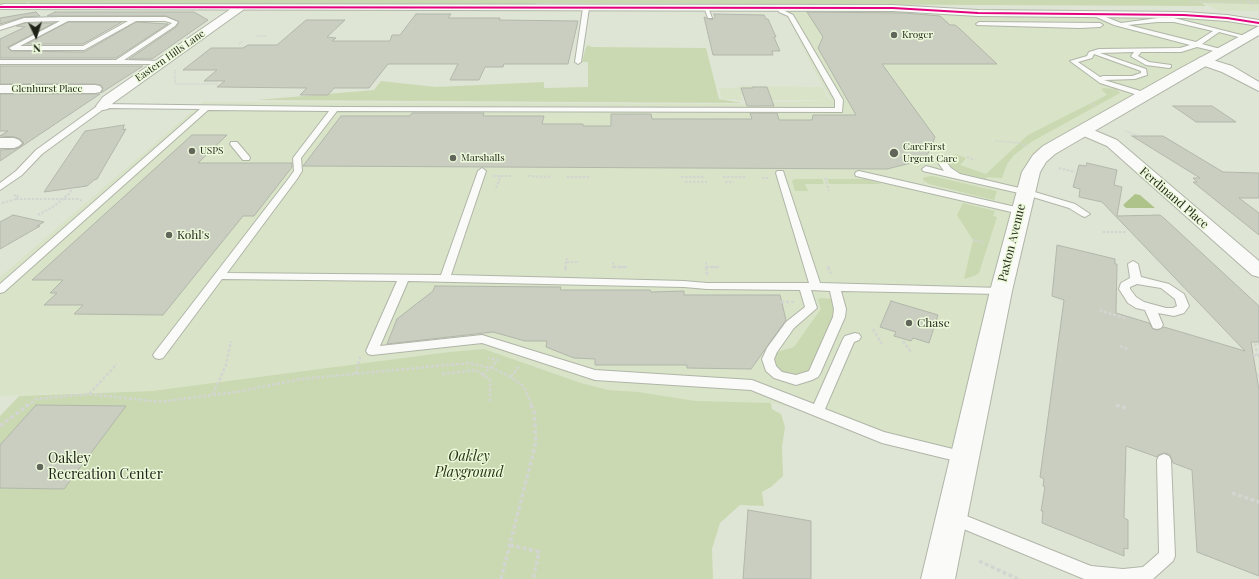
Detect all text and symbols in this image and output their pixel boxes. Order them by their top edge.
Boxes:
north arrow [16,16,56,56]
street label: Eastern Hills Lane [133,28,207,84]
place label: Kroger [902,29,933,41]
marker: Kroger [889,30,899,40]
text: N [32,41,41,56]
street label: Glenhurst Place [12,83,82,95]
place label: CareFirst Urgent Care [903,141,958,164]
place label: USPS [200,145,223,157]
marker: USPS [187,146,197,156]
marker: CareFirst Urgent Care [888,147,900,159]
place label: Marshalls [461,152,505,164]
marker: Marshalls [448,153,458,163]
street label: Ferdinand Place [1137,164,1211,232]
street label: Paxton Avenue [995,203,1029,283]
place label: Kohl's [177,228,209,242]
marker: Kohl's [164,230,174,240]
place label: Chase [917,316,950,330]
marker: Chase [904,318,914,328]
park label: Oakley Playground [435,449,503,482]
place label: Oakley Recreation Center [48,451,163,484]
marker: Oakley Recreation Center [35,462,45,472]

